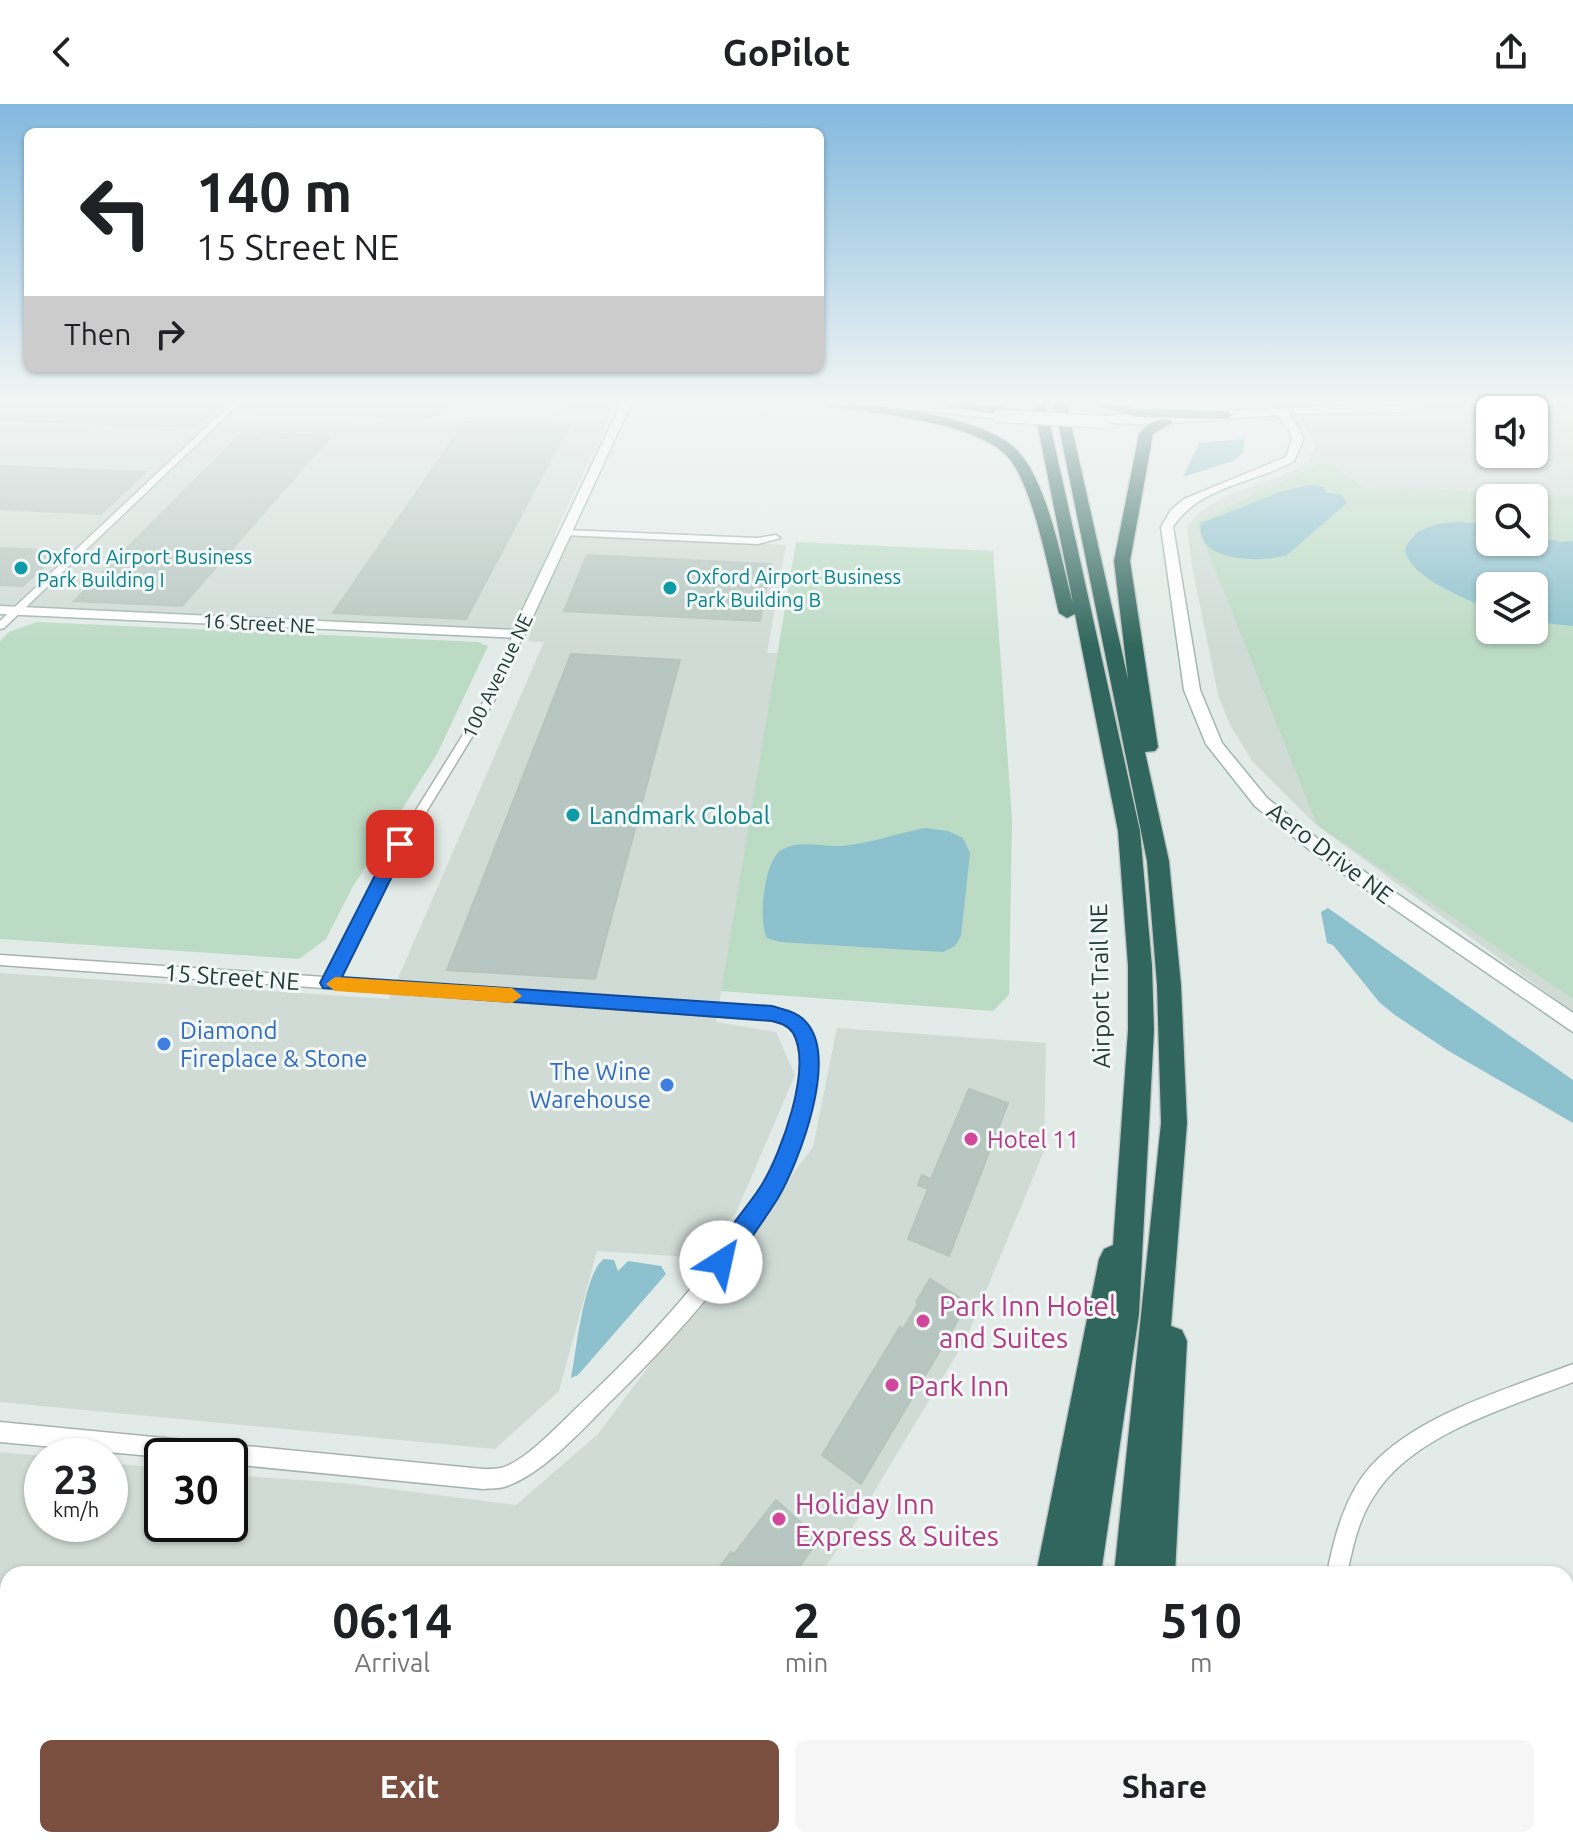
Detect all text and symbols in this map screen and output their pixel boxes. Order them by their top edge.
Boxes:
icon: back [40,30,84,74]
icon: share [1489,30,1533,74]
text: GoPilot [723,32,850,73]
icon: left [64,160,168,264]
text: 140 m [196,160,352,223]
text: 15 Street NE [196,226,400,267]
icon: right [148,312,192,356]
text: Then [64,317,132,351]
map controls [1476,396,1548,644]
button: sound [1476,396,1548,468]
button: search [1476,484,1548,556]
place label: Oxford Airport Business Park Building I [37,545,252,591]
marker: Oxford Airport Business Park Building I [12,559,30,577]
place label: Oxford Airport Business Park Building B [686,565,901,611]
button: layers [1476,572,1548,644]
marker: Oxford Airport Business Park Building B [661,579,679,597]
street label: 16 Street NE [202,609,316,637]
street label: 100 Avenue NE [457,610,537,742]
street label: Aero Drive NE [1262,797,1398,909]
place label: Landmark Global [589,802,770,829]
marker: Landmark Global [564,806,582,824]
pin [366,810,434,878]
icon: arrive [378,822,422,866]
street label: Airport Trail NE [1085,903,1115,1069]
street label: 15 Street NE [163,959,301,995]
place label: Diamond Fireplace & Stone [180,1017,367,1072]
marker: Diamond Fireplace & Stone [155,1035,173,1053]
place label: The Wine Warehouse [530,1058,651,1113]
marker: The Wine Warehouse [658,1076,676,1094]
place label: Hotel 11 [987,1126,1079,1153]
marker: Hotel 11 [962,1130,980,1148]
position arrow [679,1220,763,1304]
place label: Park Inn Hotel and Suites [939,1290,1116,1353]
marker: Park Inn Hotel and Suites [914,1312,932,1330]
place label: Park Inn [908,1370,1009,1401]
marker: Park Inn [883,1376,901,1394]
speed limit sign: 30 [144,1438,248,1542]
text: 23 [53,1457,99,1502]
place label: Holiday Inn Express & Suites [795,1488,999,1551]
text: km/h [53,1498,99,1521]
marker: Holiday Inn Express & Suites [770,1510,788,1528]
text: 06:14 [332,1593,452,1647]
text: 2 [793,1593,820,1647]
text: 510 [1161,1593,1242,1647]
text: Arrival [354,1648,430,1677]
text: min [785,1648,828,1677]
text: m [1190,1648,1212,1677]
button: Exit [40,1740,779,1832]
button: Share [795,1740,1534,1832]

